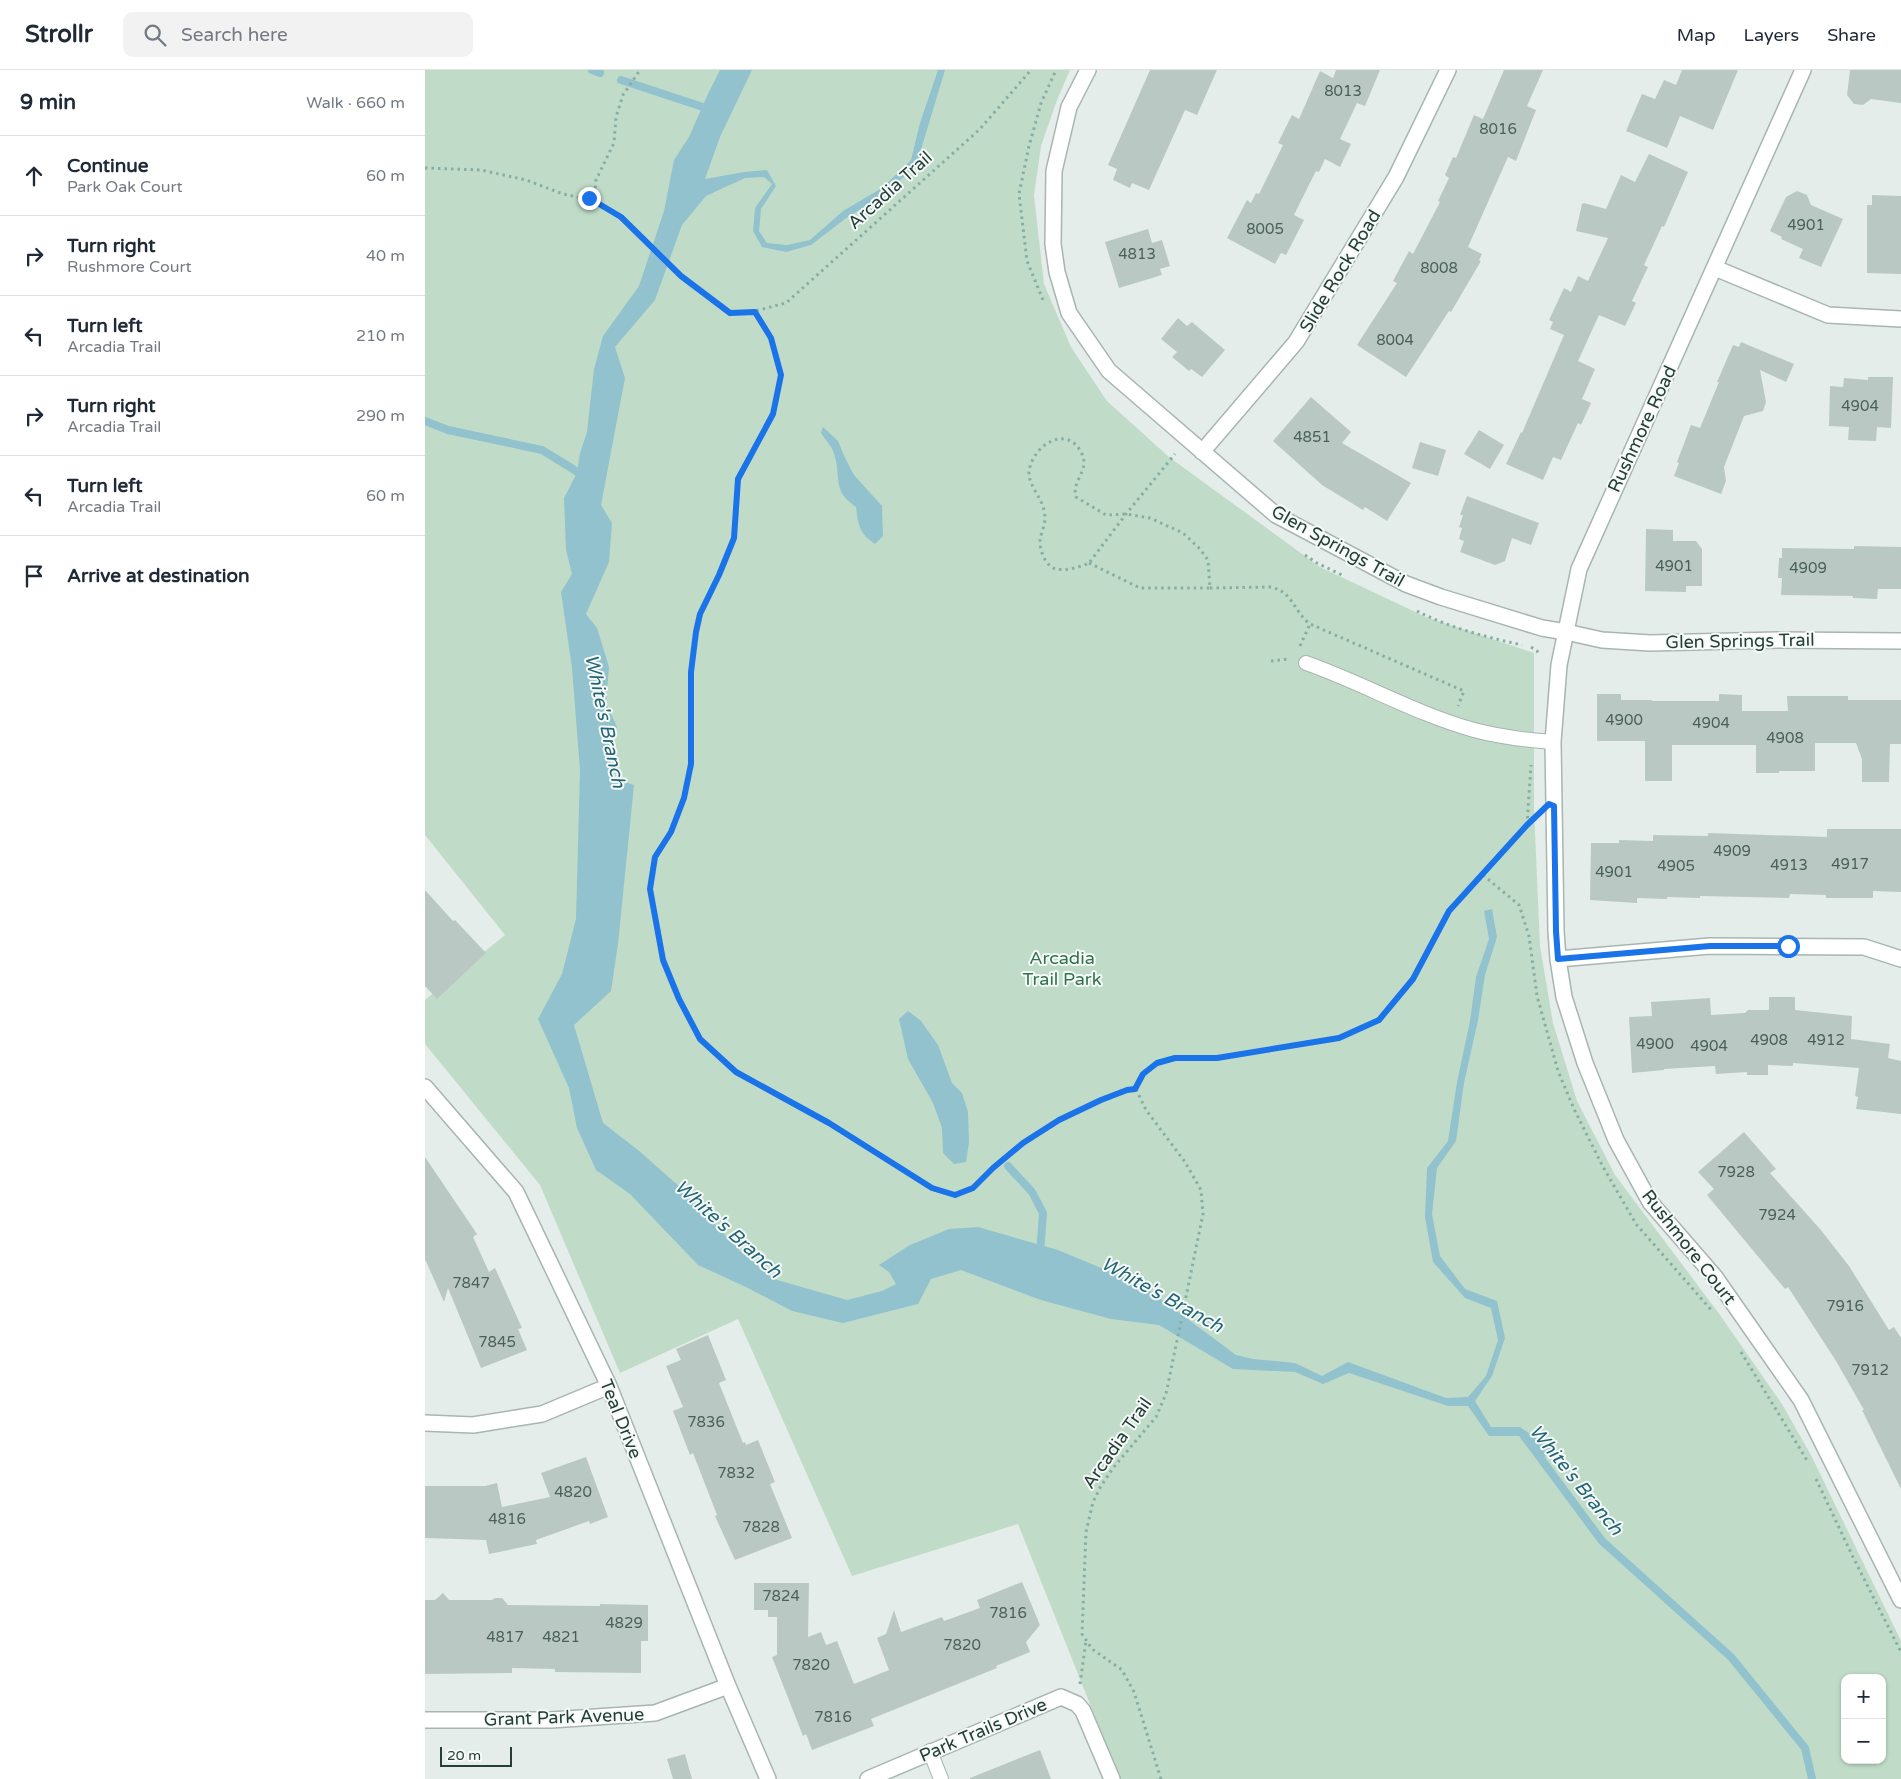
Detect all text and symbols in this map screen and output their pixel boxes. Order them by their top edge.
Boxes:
search box [123,12,473,57]
text: Strollr [25,20,93,49]
icon: search [141,21,169,49]
text: Search here [181,24,288,46]
text: Map [1677,24,1716,46]
text: Layers [1744,24,1799,46]
text: Share [1827,24,1876,46]
house number: 8013 [1324,82,1362,100]
text: 9 min [20,90,76,115]
text: Walk · 660 m [306,93,405,113]
house number: 8016 [1479,120,1517,138]
street label: Arcadia Trail [843,146,937,234]
text: Continue [67,155,149,177]
icon: ahead [20,162,48,190]
text: 60 m [366,166,405,186]
text: Park Oak Court [67,177,183,197]
route end [578,187,601,210]
street label: Slide Rock Road [1295,206,1385,336]
house number: 4901 [1787,216,1825,234]
house number: 8005 [1246,220,1284,238]
text: Turn right [67,235,155,257]
icon: right [20,242,48,270]
house number: 4813 [1118,245,1156,263]
text: 40 m [366,246,405,266]
text: Rushmore Court [67,257,192,277]
house number: 8008 [1420,259,1458,277]
text: Turn left [67,315,143,337]
icon: left [20,322,48,350]
text: 210 m [356,326,405,346]
house number: 8004 [1376,331,1414,349]
text: Arcadia Trail [67,337,161,357]
street label: Rushmore Road [1603,362,1681,496]
text: Turn right [67,395,155,417]
house number: 4904 [1841,397,1879,415]
icon: right [20,402,48,430]
text: 290 m [356,406,405,426]
text: Arcadia Trail [67,417,161,437]
house number: 4851 [1293,428,1331,446]
text: Turn left [67,475,143,497]
icon: left [20,482,48,510]
text: 60 m [366,486,405,506]
text: Arcadia Trail [67,497,161,517]
street label: Glen Springs Trail [1267,500,1409,592]
house number: 4901 [1655,557,1693,575]
house number: 4909 [1789,559,1827,577]
icon: arrive [20,562,48,590]
text: Arrive at destination [67,565,250,587]
street label: Glen Springs Trail [1665,629,1815,653]
water label: White's Branch [580,652,630,790]
house number: 4900 [1605,711,1643,729]
house number: 4904 [1692,714,1730,732]
house number: 4908 [1766,729,1804,747]
house number: 4909 [1713,842,1751,860]
house number: 4917 [1831,855,1869,873]
house number: 4913 [1770,856,1808,874]
house number: 4905 [1657,857,1695,875]
house number: 4901 [1595,863,1633,881]
route start [1777,935,1800,958]
park label: Arcadia Trail Park [1023,947,1102,990]
house number: 4908 [1750,1031,1788,1049]
house number: 4912 [1807,1031,1845,1049]
house number: 4900 [1636,1035,1674,1053]
house number: 4904 [1690,1037,1728,1055]
house number: 7928 [1717,1163,1755,1181]
water label: White's Branch [670,1175,786,1283]
street label: Rushmore Court [1637,1185,1741,1309]
house number: 7924 [1758,1206,1796,1224]
water label: White's Branch [1097,1252,1227,1338]
house number: 7847 [452,1274,490,1292]
house number: 7916 [1826,1297,1864,1315]
house number: 7845 [478,1333,516,1351]
house number: 7912 [1851,1361,1889,1379]
street label: Teal Drive [595,1376,647,1462]
street label: Arcadia Trail [1078,1393,1156,1493]
house number: 7836 [687,1413,725,1431]
water label: White's Branch [1525,1420,1628,1540]
house number: 7832 [717,1464,755,1482]
house number: 4820 [554,1483,592,1501]
house number: 4816 [488,1510,526,1528]
house number: 7828 [742,1518,780,1536]
house number: 7824 [762,1587,800,1605]
house number: 7816 [989,1604,1027,1622]
house number: 4829 [605,1614,643,1632]
house number: 4817 [486,1628,524,1646]
house number: 4821 [542,1628,580,1646]
house number: 7820 [943,1636,981,1654]
house number: 7820 [792,1656,830,1674]
map controls [1841,1674,1886,1764]
button: + [1841,1674,1886,1719]
street label: Park Trails Drive [916,1693,1050,1767]
street label: Grant Park Avenue [483,1703,645,1731]
house number: 7816 [814,1708,852,1726]
button: − [1841,1719,1886,1764]
scale bar [440,1744,513,1767]
text: 20 m [447,1747,481,1764]

